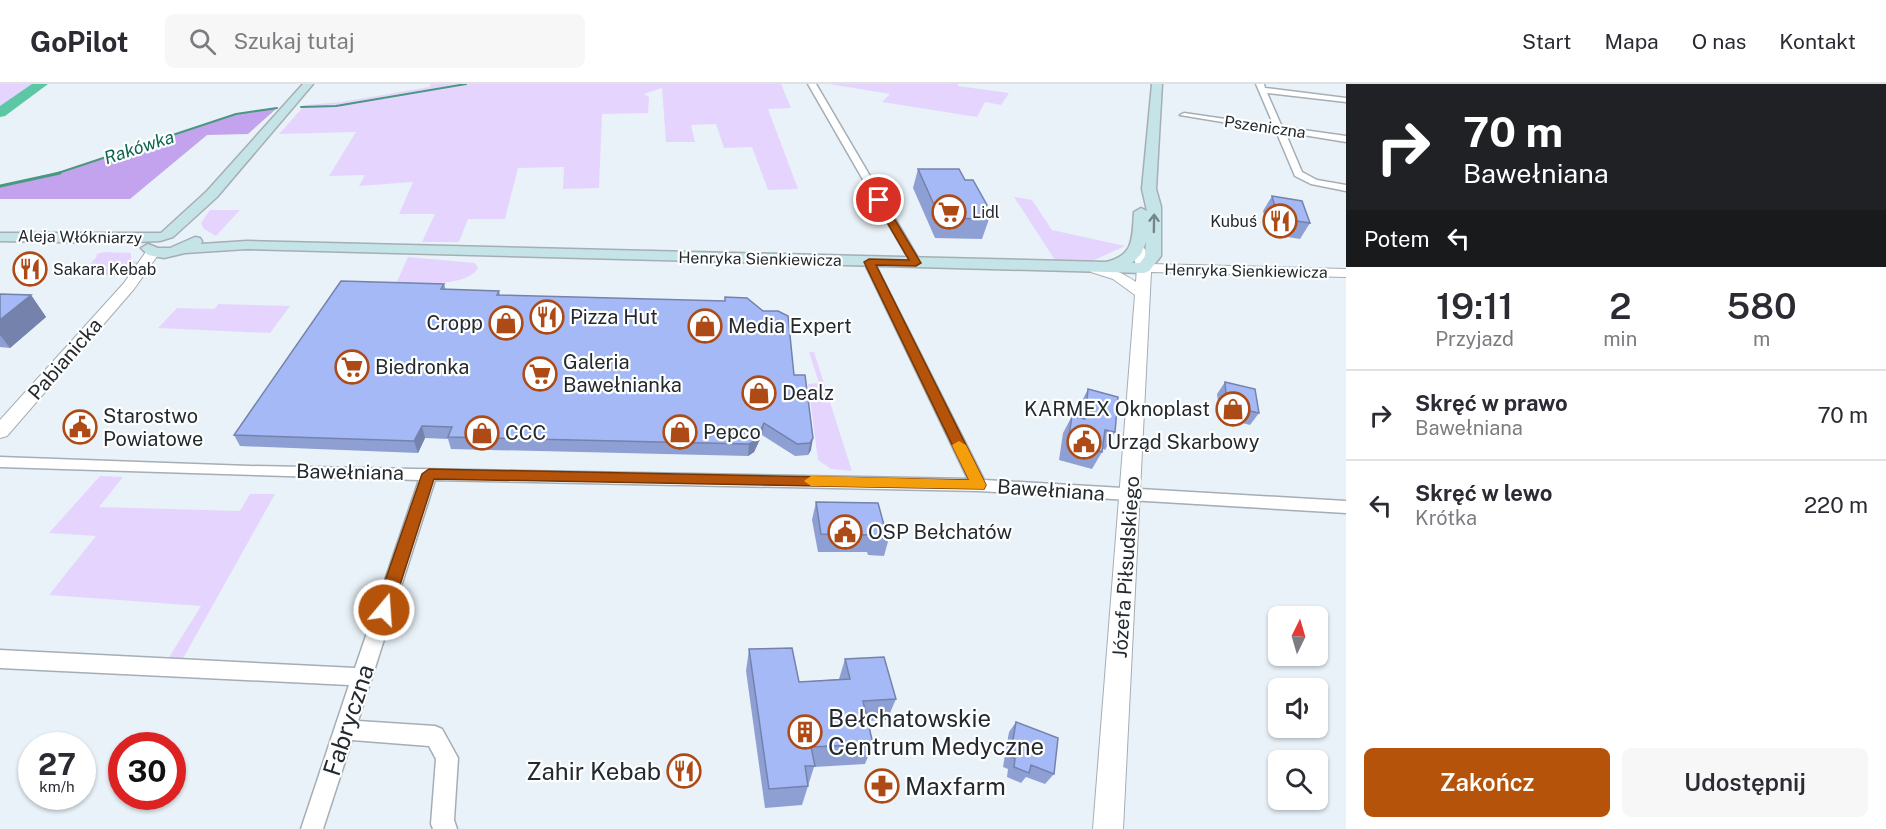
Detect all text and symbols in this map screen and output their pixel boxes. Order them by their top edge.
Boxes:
search box [165,14,585,68]
text: GoPilot [30,25,129,58]
icon: search [186,25,219,58]
text: Szukaj tutaj [234,28,355,54]
text: Start [1522,29,1572,54]
text: Mapa [1605,29,1659,54]
text: O nas [1692,29,1746,54]
text: Kontakt [1779,29,1856,54]
text: 70 m [1463,107,1563,156]
icon: right [1364,108,1442,186]
street label: Pszeniczna [1223,112,1307,142]
water label: Rakówka [101,126,177,168]
text: Bawełniana [1463,157,1609,189]
pin [853,174,904,225]
icon: arrive [862,183,895,216]
supermarket icon: Lidl [931,194,967,230]
place label: Lidl [972,203,1000,222]
restaurant icon: Kubuś [1262,203,1298,239]
place label: Kubuś [1210,212,1257,231]
one-way arrow [1148,213,1159,233]
icon: left [1442,222,1475,255]
street label: Aleja Włókniarzy [18,226,143,248]
text: Potem [1364,226,1430,252]
street label: Henryka Sienkiewicza [678,248,842,270]
restaurant icon: Sakara Kebab [12,251,48,287]
place label: Sakara Kebab [53,260,156,279]
street label: Henryka Sienkiewicza [1164,260,1328,282]
text: 19:11 [1436,285,1513,327]
text: 2 [1609,285,1631,327]
text: 580 [1727,285,1797,327]
restaurant icon: Pizza Hut [529,299,565,335]
shop icon: Cropp [488,305,524,341]
place label: Pizza Hut [570,305,658,329]
shop icon: Media Expert [687,308,723,344]
place label: Cropp [426,311,483,335]
street label: Pabianicka [23,313,107,405]
place label: Media Expert [728,314,852,338]
text: Przyjazd [1435,327,1514,351]
text: min [1603,327,1637,351]
text: m [1753,327,1770,351]
supermarket icon: Biedronka [334,349,370,385]
place label: Galeria Bawełnianka [563,350,682,397]
place label: Biedronka [375,355,469,379]
supermarket icon: Galeria Bawełnianka [522,356,558,392]
shop icon: Dealz [741,375,777,411]
place label: Dealz [782,381,834,405]
text: Skręć w prawo [1415,390,1568,416]
shop icon: KARMEX Oknoplast [1215,391,1251,427]
place label: KARMEX Oknoplast [1024,397,1210,421]
icon: right [1364,399,1397,432]
text: 70 m [1817,402,1868,428]
place label: Starostwo Powiatowe [103,404,203,451]
public building icon: Starostwo Powiatowe [62,409,98,445]
shop icon: Pepco [662,414,698,450]
shop icon: CCC [464,415,500,451]
text: Bawełniana [1415,416,1523,440]
place label: Pepco [703,420,761,444]
place label: CCC [505,421,546,445]
public building icon: Urząd Skarbowy [1066,424,1102,460]
place label: Urząd Skarbowy [1107,430,1260,454]
street label: Bawełniana [296,459,404,485]
street label: Bawełniana [996,474,1106,506]
street label: Józefa Piłsudskiego [1108,475,1144,659]
text: Skręć w lewo [1415,480,1552,506]
icon: left [1364,489,1397,522]
text: 220 m [1804,492,1868,518]
text: Krótka [1415,506,1477,530]
public building icon: OSP Bełchatów [827,514,863,550]
place label: OSP Bełchatów [868,520,1012,544]
position arrow [352,578,416,642]
north arrow [1268,606,1328,666]
map controls [1268,606,1328,810]
street label: Fabryczna [317,661,379,779]
button: sound [1268,678,1328,738]
place label: Bełchatowskie Centrum Medyczne [828,704,1044,760]
building icon: Bełchatowskie Centrum Medyczne [787,714,823,750]
speed limit sign: 30 [108,732,186,810]
text: 27 [38,746,76,782]
button: Zakończ [1364,748,1610,817]
button: Udostępnij [1622,748,1868,817]
button: search [1268,750,1328,810]
restaurant icon: Zahir Kebab [666,753,702,789]
place label: Zahir Kebab [526,757,661,785]
pharmacy icon: Maxfarm [864,768,900,804]
place label: Maxfarm [905,772,1006,800]
text: km/h [39,778,75,795]

